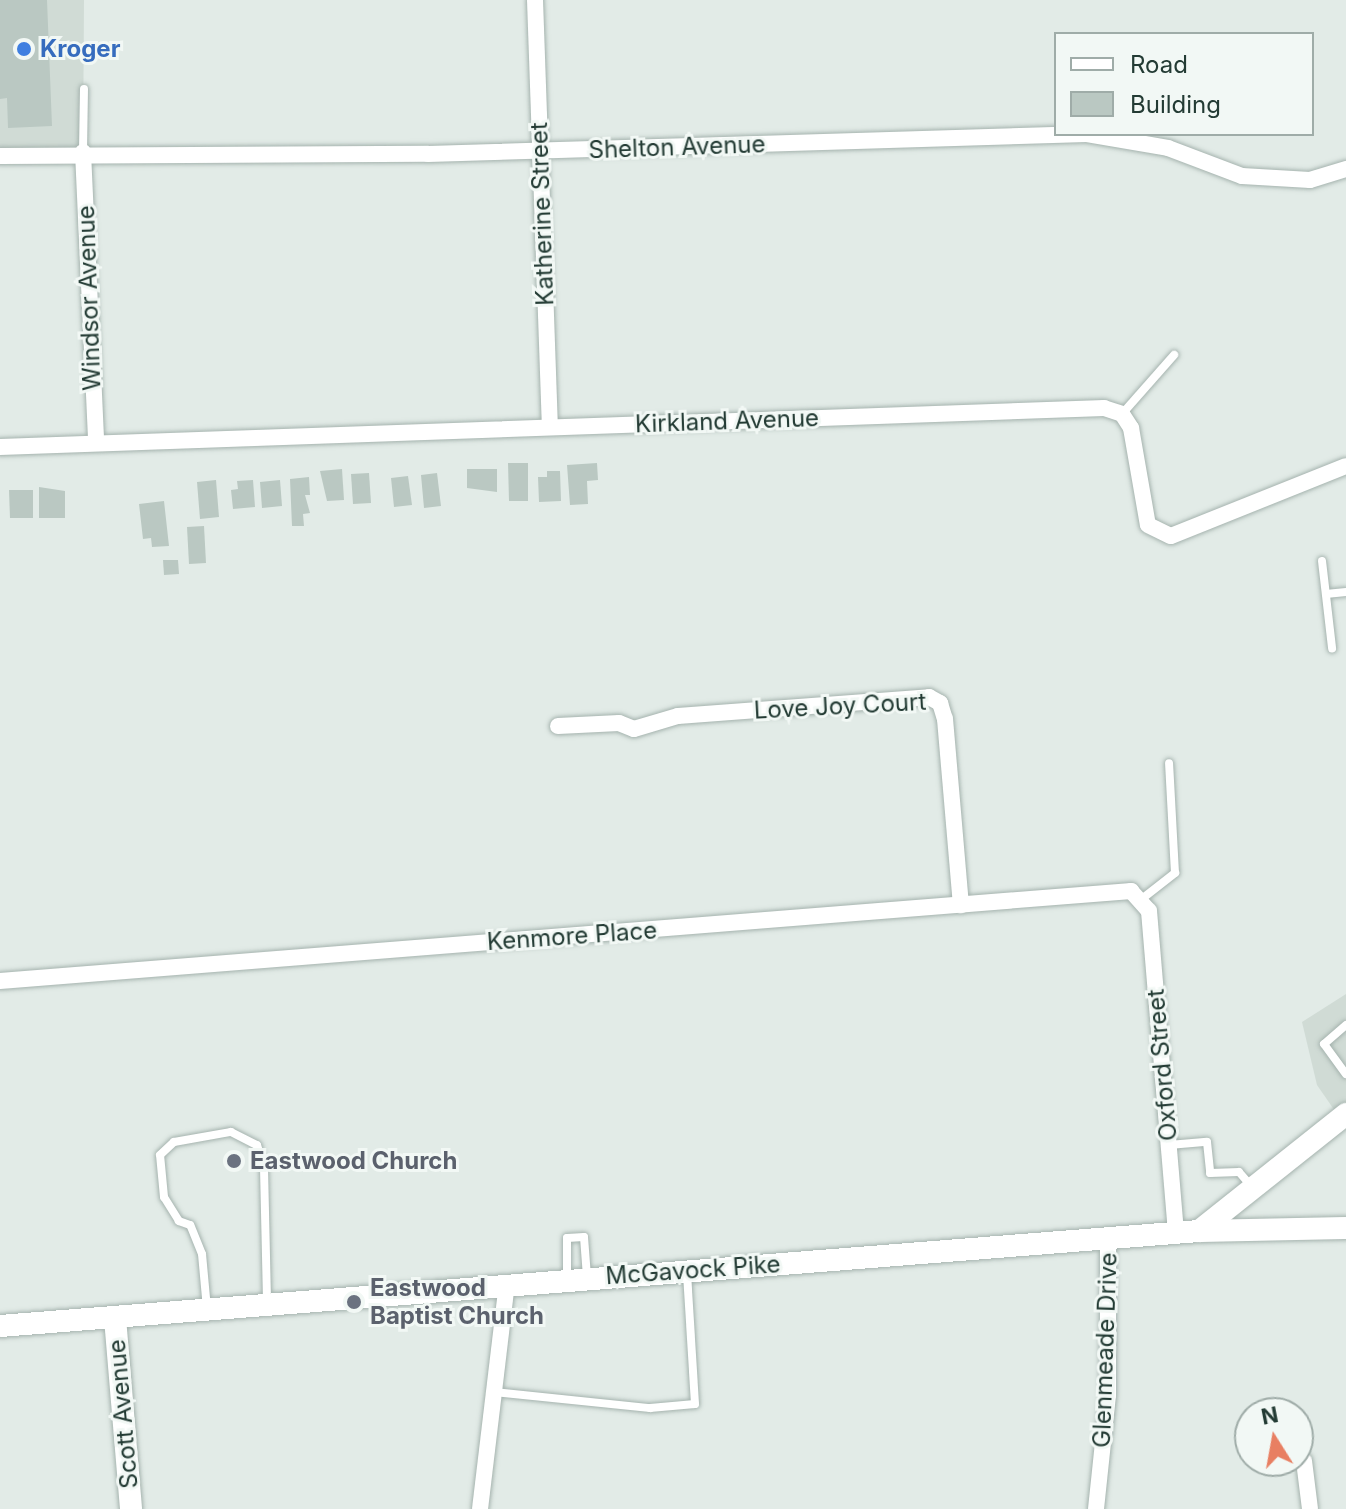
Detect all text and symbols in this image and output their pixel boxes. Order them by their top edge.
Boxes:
legend [1054,32,1314,136]
place label: Kroger [40,35,120,63]
marker: Kroger [15,40,33,58]
text: Road [1130,50,1188,79]
text: Building [1130,90,1221,119]
street label: Katherine Street [524,122,560,306]
street label: Shelton Avenue [588,130,766,164]
street label: Windsor Avenue [71,205,107,391]
street label: Kirkland Avenue [634,403,820,439]
street label: Love Joy Court [753,687,927,725]
street label: Kenmore Place [486,916,658,956]
street label: Oxford Street [1141,988,1183,1142]
place label: Eastwood Church [250,1147,457,1175]
marker: Eastwood Church [225,1152,243,1170]
street label: McGavock Pike [605,1250,781,1290]
street label: Glenmeade Drive [1087,1252,1123,1448]
place label: Eastwood Baptist Church [370,1274,544,1330]
marker: Eastwood Baptist Church [345,1293,363,1311]
street label: Scott Avenue [102,1338,144,1490]
north arrow [1234,1397,1314,1477]
text: N [1259,1401,1281,1430]

